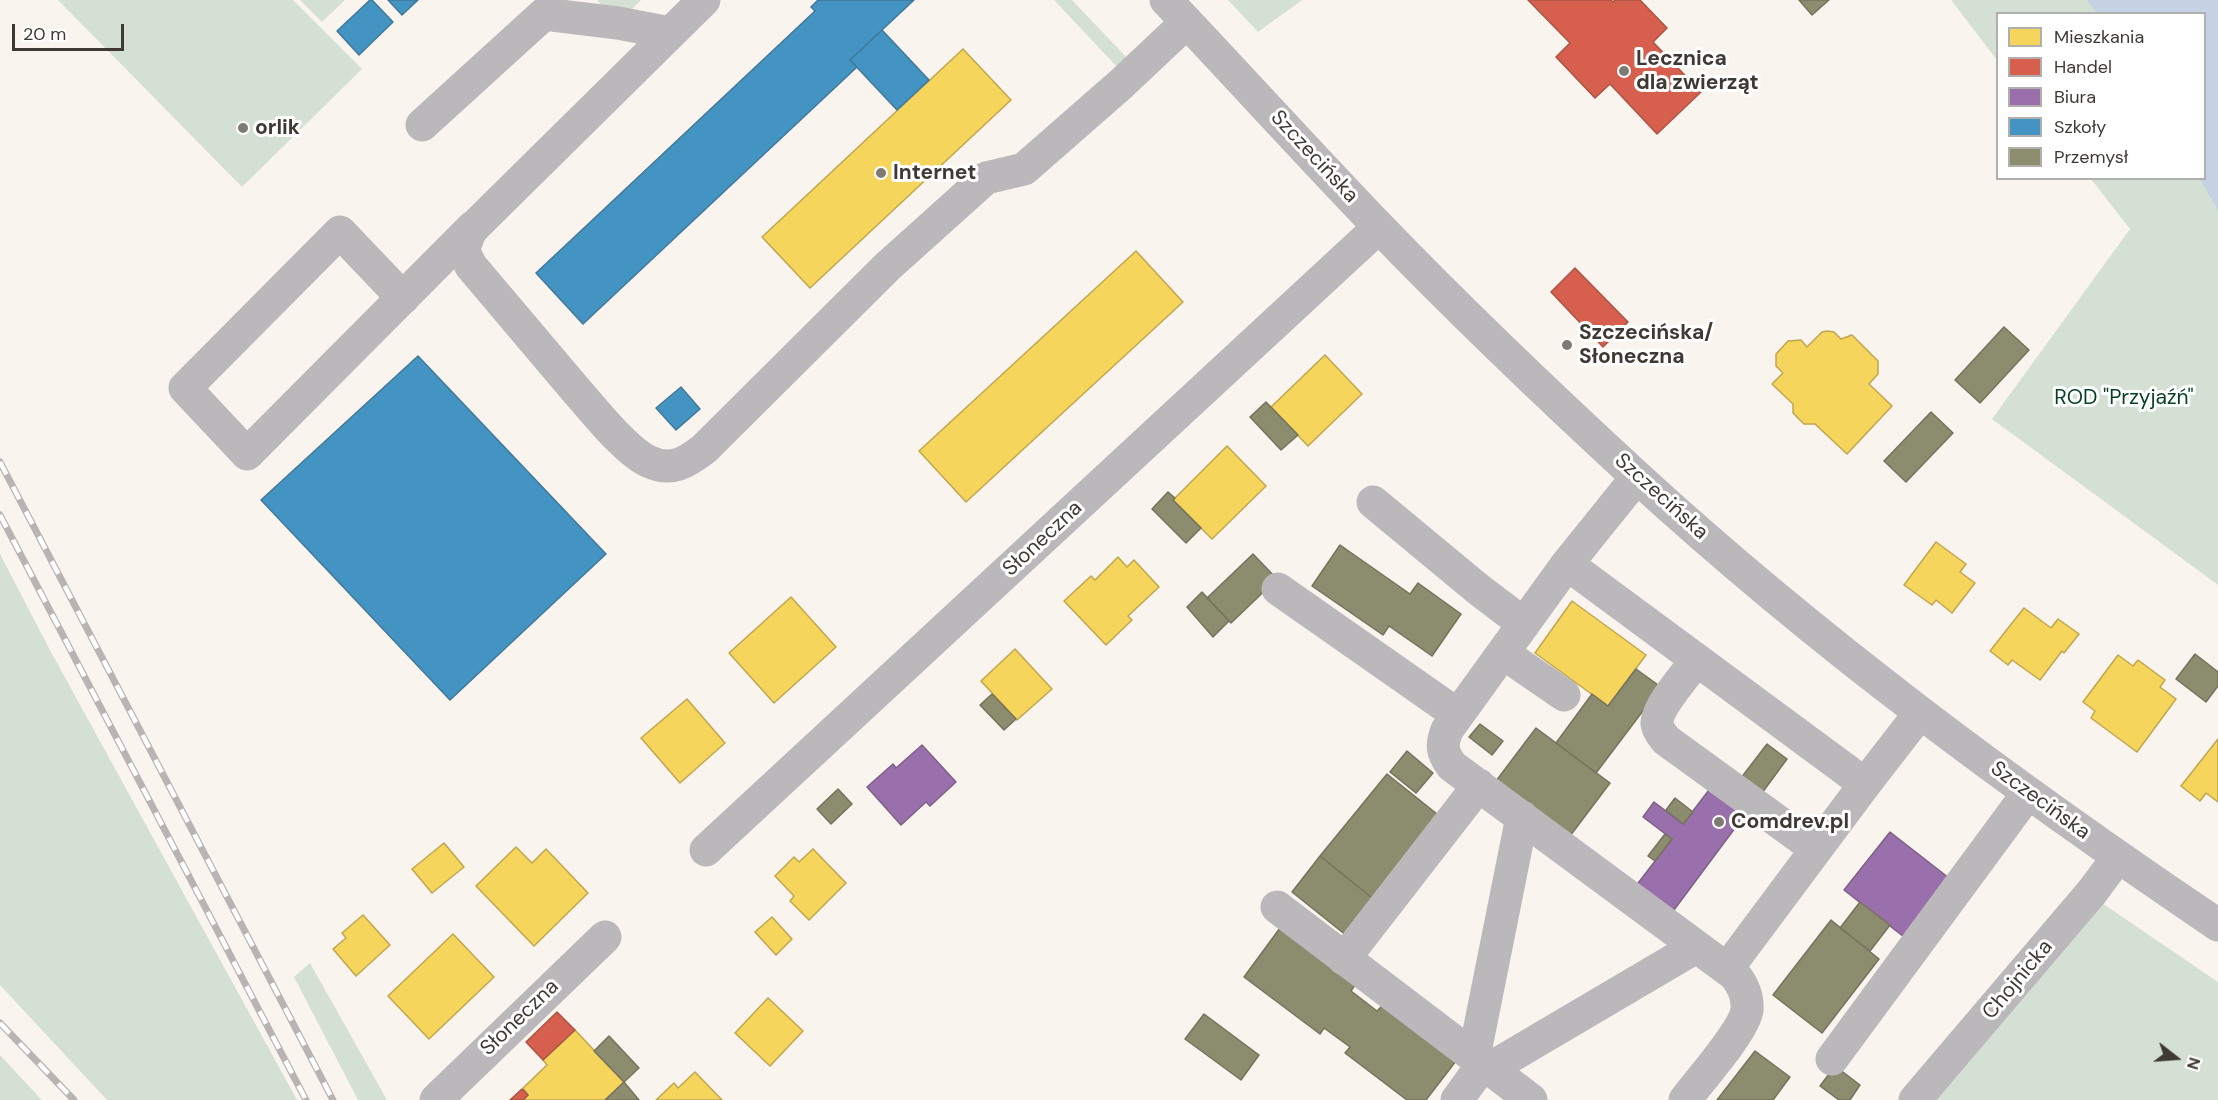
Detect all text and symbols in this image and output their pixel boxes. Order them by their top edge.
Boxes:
scale bar [15,12,128,50]
legend [1996,12,2206,180]
text: 20 m [23,22,66,46]
text: Mieszkania [2054,25,2144,49]
place label: Lecznica dla zwierząt [1636,46,1759,96]
text: Handel [2054,55,2112,79]
marker: Lecznica dla zwierząt [1617,64,1631,78]
text: Biura [2054,85,2096,109]
street label: Szczecińska [1265,106,1363,208]
place label: orlik [255,115,300,141]
text: Szkoły [2054,115,2106,139]
marker: orlik [236,121,250,135]
text: Przemysł [2054,145,2128,169]
place label: Internet [893,160,976,186]
marker: Internet [874,166,888,180]
place label: Szczecińska/ Słoneczna [1579,320,1713,370]
marker: Szczecińska/ Słoneczna [1560,338,1574,352]
park label: ROD "Przyjaźń" [2054,385,2194,411]
street label: Szczecińska [1609,449,1713,545]
street label: Słoneczna [998,496,1088,582]
street label: Szczecińska [1985,756,2095,846]
place label: Comdrev.pl [1731,809,1849,835]
marker: Comdrev.pl [1712,815,1726,829]
street label: Chojnicka [1978,935,2058,1025]
street label: Słoneczna [476,975,564,1061]
north arrow [2146,1028,2206,1088]
text: N [2182,1055,2205,1072]

